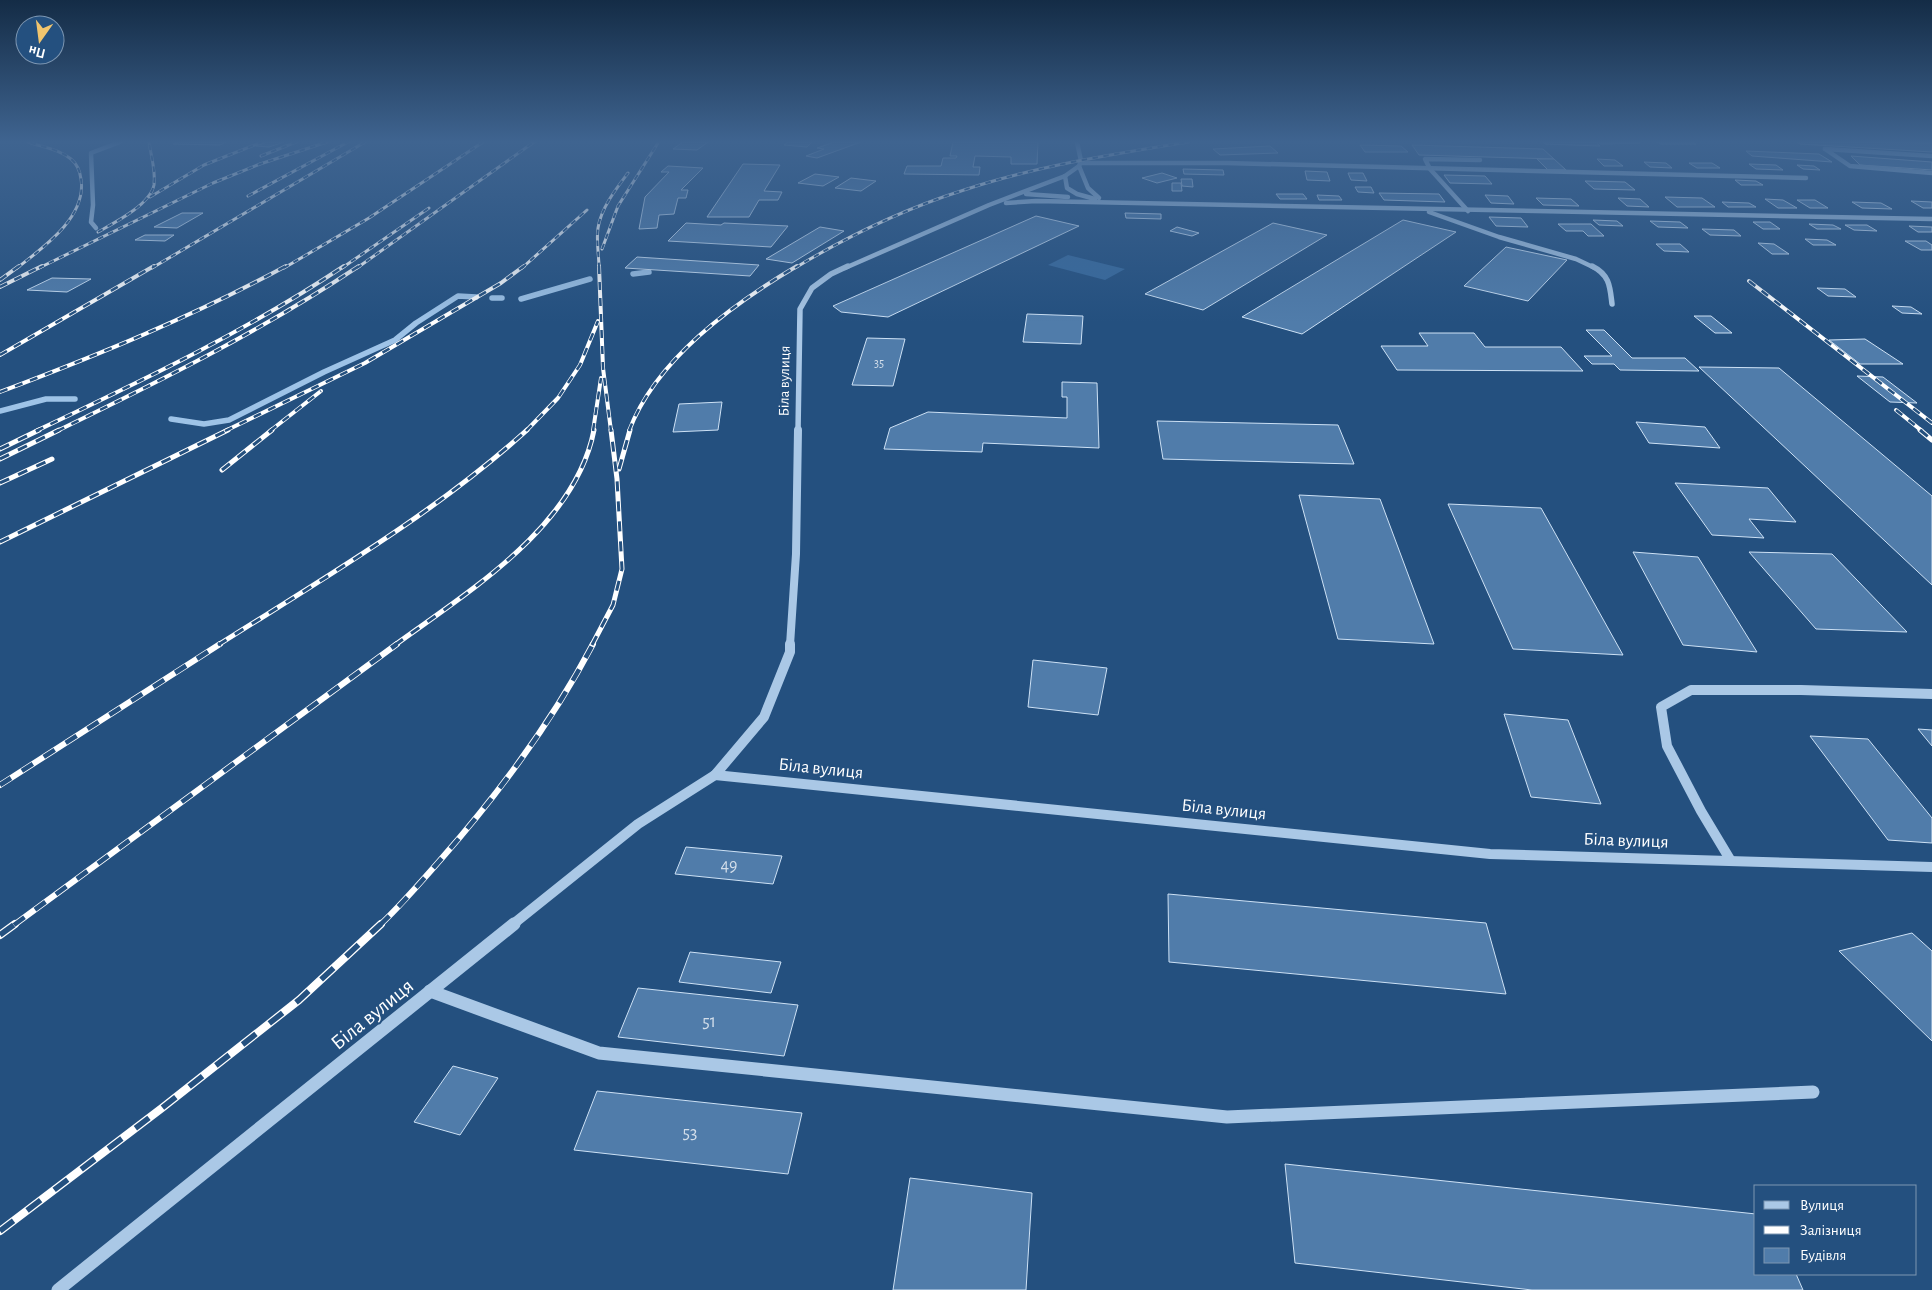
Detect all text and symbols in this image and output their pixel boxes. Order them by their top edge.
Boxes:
north arrow [15,15,65,65]
text: Пн [27,43,47,61]
street label: Біла вулиця [776,345,793,417]
house number: 35 [874,357,884,369]
street label: Біла вулиця [778,756,864,782]
street label: Біла вулиця [1181,797,1267,823]
street label: Біла вулиця [1583,831,1669,851]
house number: 49 [720,857,738,875]
street label: Біла вулиця [327,975,418,1054]
house number: 51 [702,1013,716,1031]
house number: 53 [683,1124,697,1142]
legend [1754,1185,1917,1275]
text: Вулиця [1800,1198,1844,1213]
text: Залізниця [1800,1223,1861,1238]
text: Будівля [1800,1248,1846,1263]

